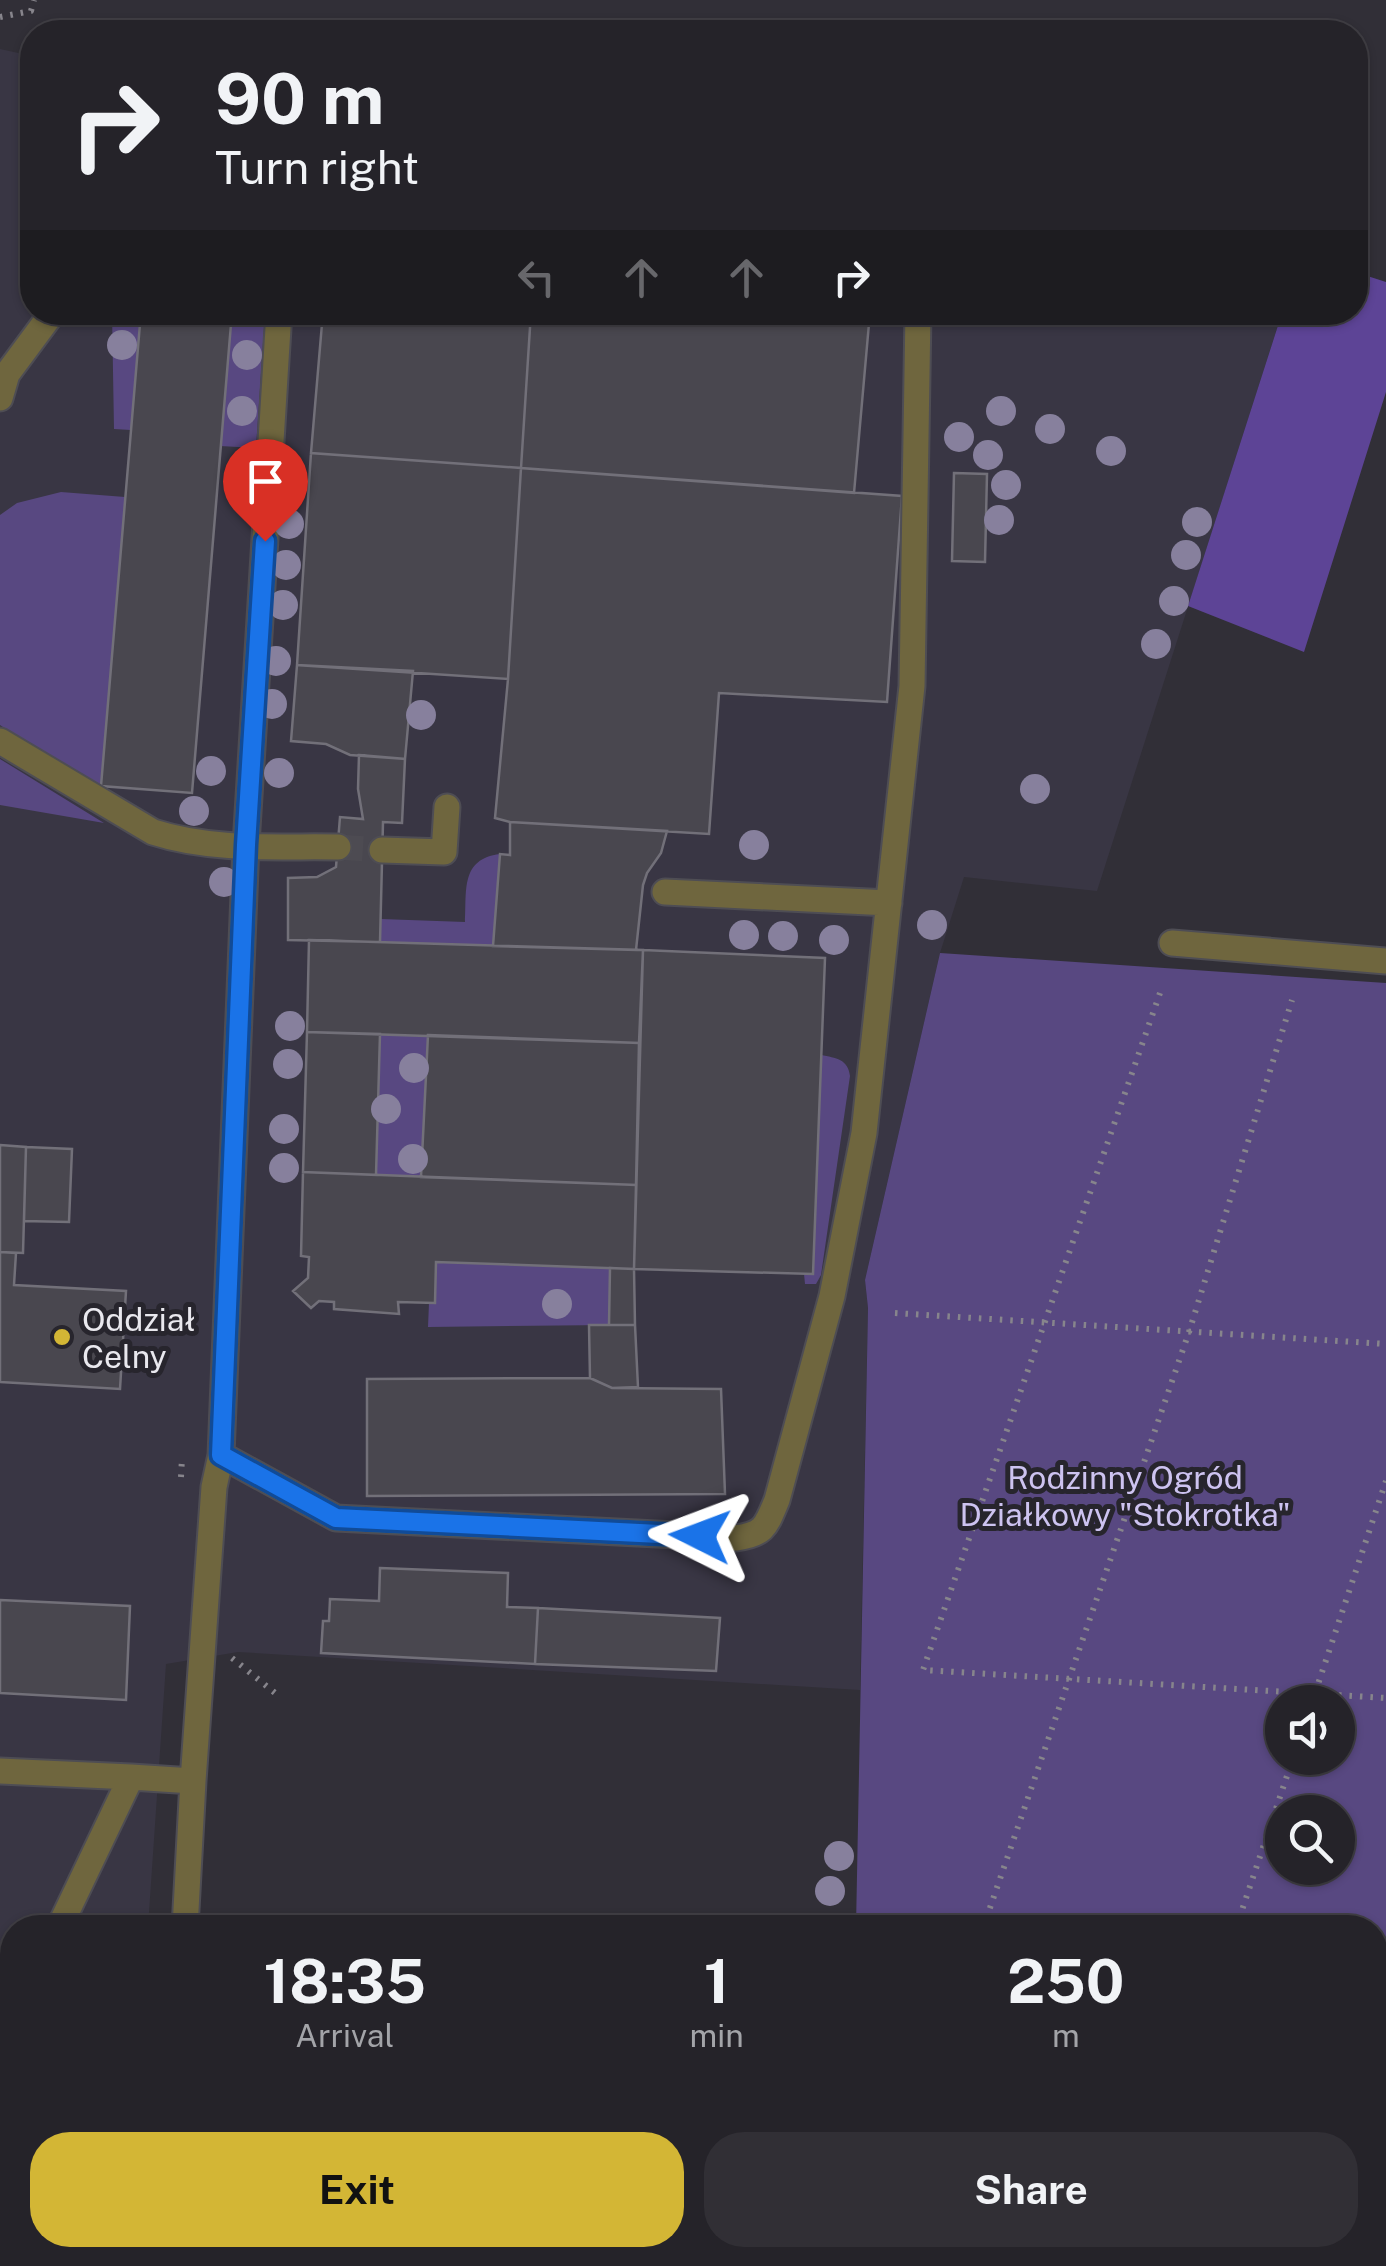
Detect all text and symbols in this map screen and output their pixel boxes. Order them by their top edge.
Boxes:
text: 90 m [215,57,385,140]
icon: right [50,60,180,190]
text: Turn right [215,141,419,194]
icon: left [509,250,564,305]
icon: ahead [614,250,669,305]
icon: ahead [719,250,774,305]
icon: right [824,250,879,305]
pin [223,439,308,542]
icon: arrive [238,454,293,509]
place label: Oddział Celny [82,1301,196,1375]
marker: Oddział Celny [51,1326,73,1348]
park label: Rodzinny Ogród Działkowy "Stokrotka" [959,1459,1291,1533]
position arrow [648,1484,752,1588]
map controls [1265,1685,1355,1885]
button: sound [1265,1685,1355,1775]
button: search [1265,1795,1355,1885]
text: 18:35 [263,1946,426,2017]
text: 1 [704,1946,729,2017]
text: 250 [1007,1946,1124,2017]
text: Arrival [295,2017,394,2054]
text: min [689,2017,744,2054]
text: m [1052,2017,1080,2054]
button: Exit [30,2132,684,2247]
button: Share [704,2132,1358,2247]

